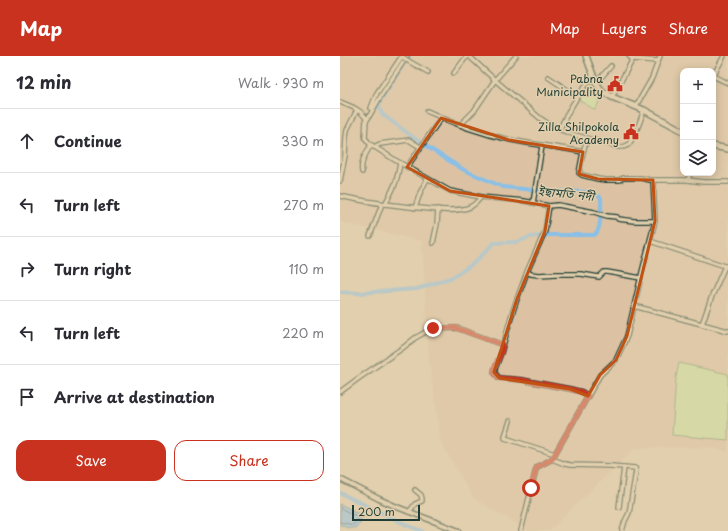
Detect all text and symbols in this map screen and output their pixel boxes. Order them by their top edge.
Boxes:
text: Map [20,14,62,42]
text: Map [550,18,580,39]
text: Layers [602,18,647,39]
text: Share [669,18,708,39]
map controls [680,68,716,176]
button: + [680,68,716,104]
text: 12 min [16,69,71,95]
place label: Pabna Municipality [536,70,603,100]
text: Walk · 930 m [238,73,324,92]
public building icon: Pabna Municipality [606,75,624,93]
button: − [680,104,716,140]
place label: Zilla Shilpokola Academy [538,118,619,148]
public building icon: Zilla Shilpokola Academy [622,123,640,141]
text: Continue [54,129,122,152]
icon: ahead [16,130,38,152]
text: 330 m [281,131,324,150]
button: layers [680,140,716,176]
water label: ইছামতি নদী [537,181,598,205]
text: Turn left [54,193,120,216]
icon: left [16,194,38,216]
text: 270 m [283,195,324,214]
text: Turn right [54,257,131,280]
icon: right [16,258,38,280]
text: 110 m [289,259,324,278]
route end [424,319,442,337]
text: Turn left [54,321,120,344]
icon: left [16,322,38,344]
text: 220 m [282,323,324,342]
text: Arrive at destination [54,385,215,408]
icon: arrive [16,386,38,408]
button: Save [16,440,166,481]
button: Share [174,440,324,481]
route start [522,479,540,497]
scale bar [352,503,420,522]
text: 200 m [358,503,395,520]

